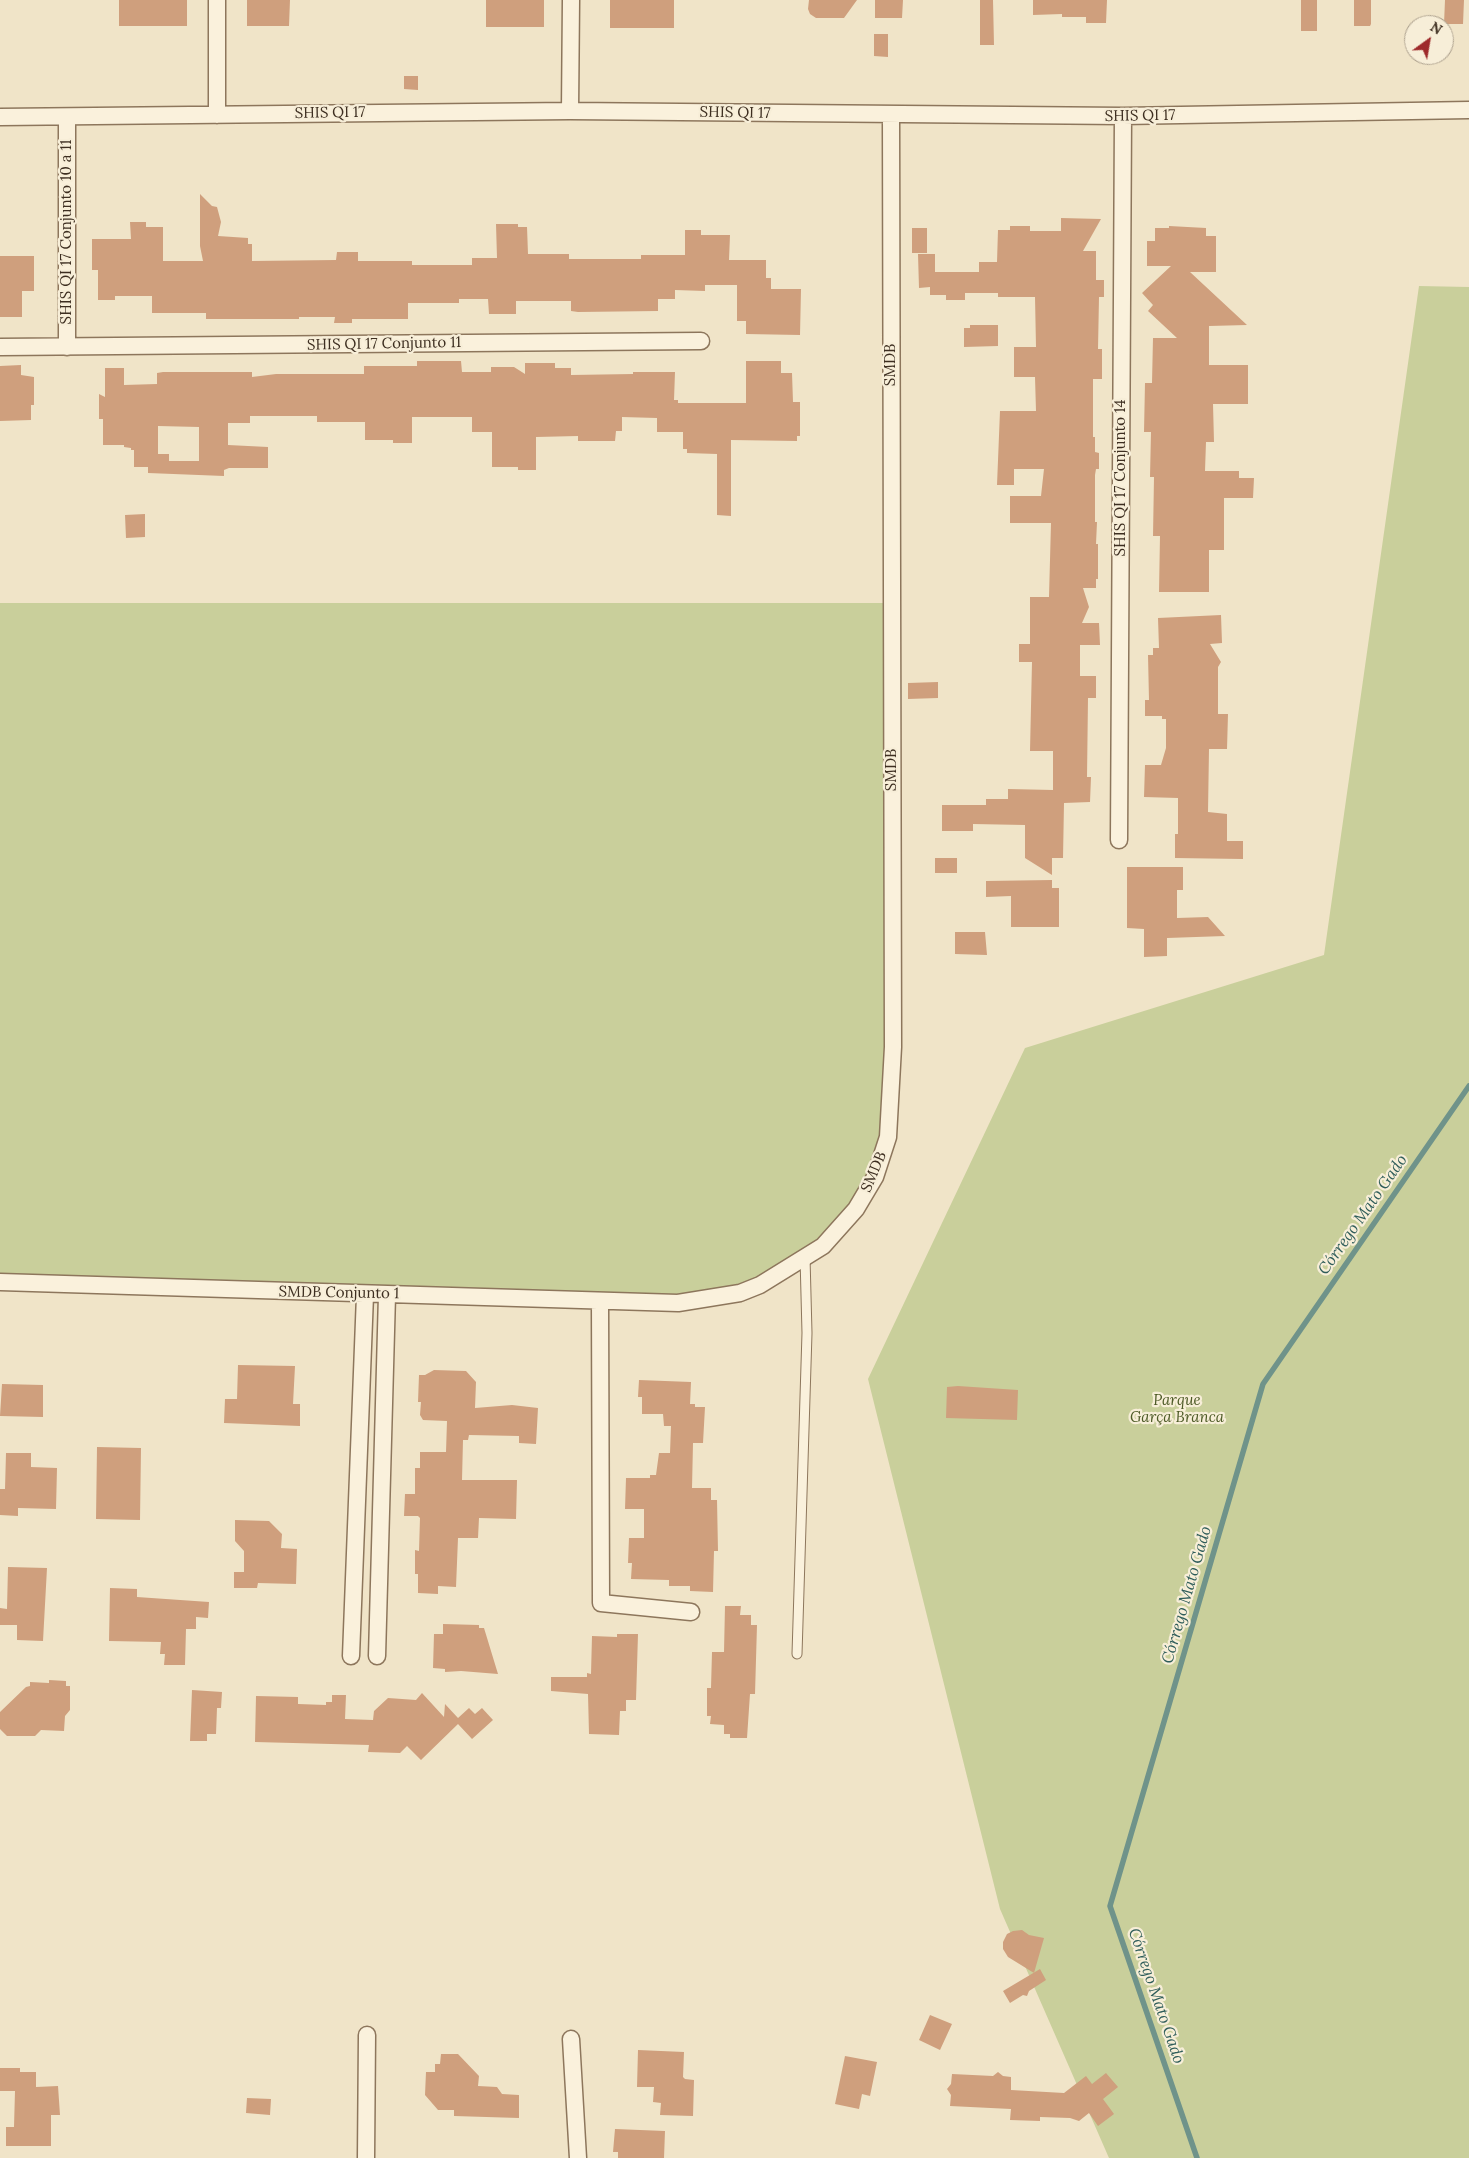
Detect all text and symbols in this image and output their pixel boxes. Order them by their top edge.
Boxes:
north arrow [1404,15,1454,65]
text: N [1427,18,1446,39]
street label: SHIS QI 17 [294,103,366,123]
street label: SHIS QI 17 [699,103,771,123]
street label: SHIS QI 17 [1104,106,1176,126]
street label: SHIS QI 17 Conjunto 10 a 11 [58,140,76,324]
street label: SHIS QI 17 Conjunto 11 [307,334,461,354]
street label: SMDB [882,344,900,386]
street label: SHIS QI 17 Conjunto 14 [1112,399,1130,557]
street label: SMDB [883,749,901,791]
street label: SMDB [857,1149,891,1195]
water label: Córrego Mato Gado [1314,1151,1412,1279]
street label: SMDB Conjunto 1 [279,1283,399,1303]
park label: Parque Garça Branca [1130,1392,1224,1427]
water label: Córrego Mato Gado [1158,1524,1216,1666]
water label: Córrego Mato Gado [1124,1926,1188,2066]

